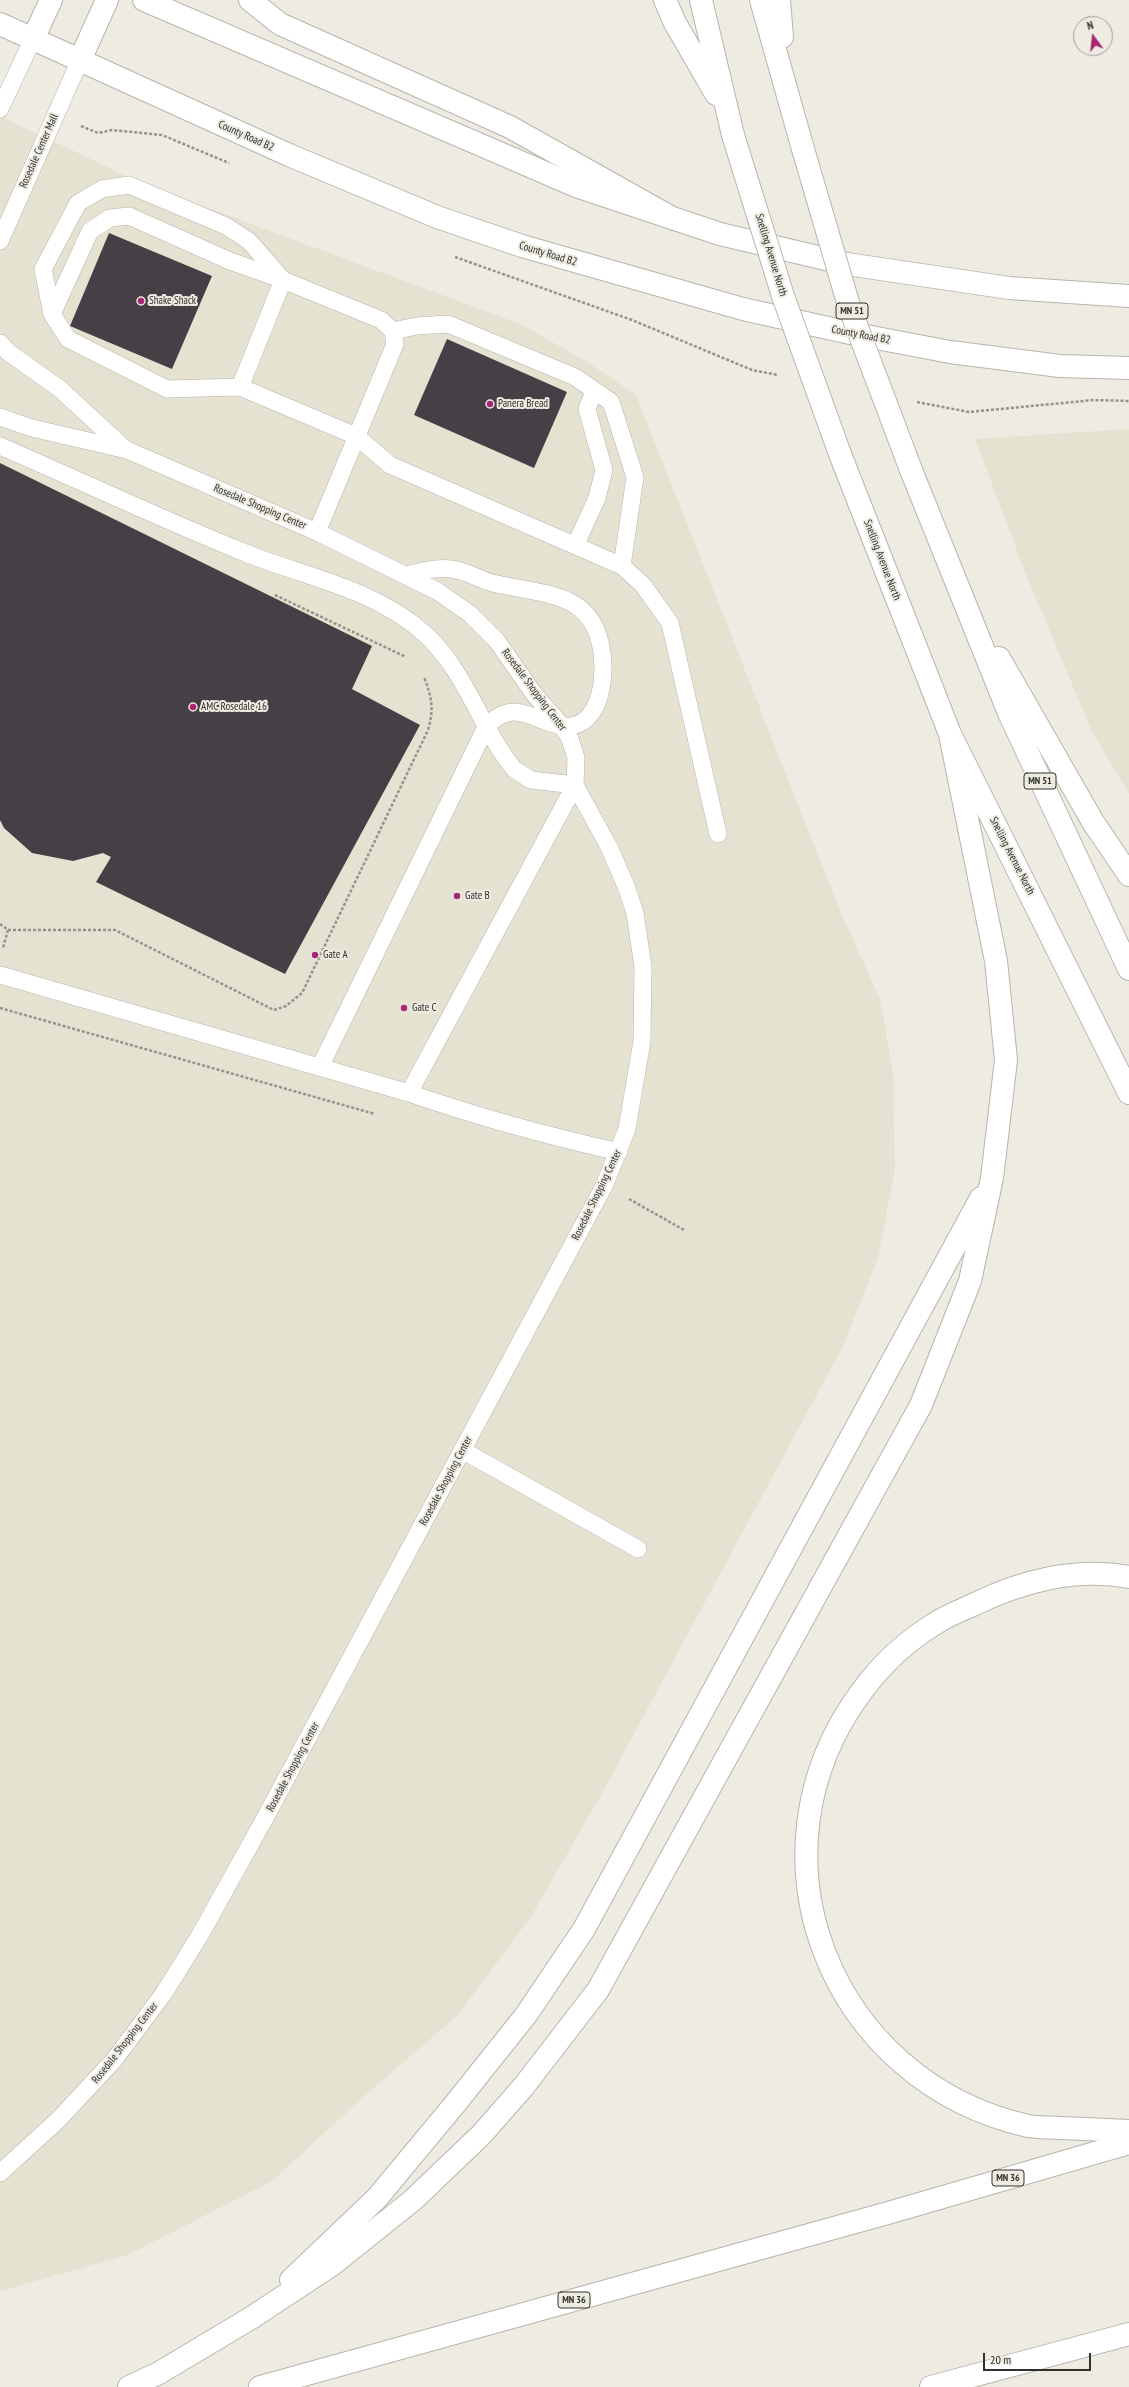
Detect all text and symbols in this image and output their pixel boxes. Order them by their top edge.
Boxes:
north arrow [1073,16,1113,56]
text: N [1085,18,1095,33]
street label: Rosedale Center Mall [17,112,61,190]
street label: County Road B2 [216,118,276,154]
street label: Snelling Avenue North [752,212,790,298]
street label: County Road B2 [518,239,578,269]
place label: Shake Shack [149,294,196,308]
marker: Shake Shack [136,296,146,306]
road number: MN 51 [836,303,868,319]
street label: County Road B2 [830,323,892,347]
place label: Panera Bread [498,397,548,411]
marker: Panera Bread [485,399,495,409]
street label: Rosedale Shopping Center [212,482,308,532]
street label: Snelling Avenue North [861,518,903,602]
street label: Rosedale Shopping Center [499,646,569,734]
place label: AMC Rosedale 16 [201,700,267,714]
marker: AMC Rosedale 16 [188,702,198,712]
road number: MN 51 [1024,773,1056,789]
street label: Snelling Avenue North [987,815,1037,897]
place label: Gate B [465,889,490,903]
marker: Gate B [452,891,462,901]
place label: Gate A [323,948,348,962]
marker: Gate A [310,950,320,960]
place label: Gate C [412,1001,437,1015]
marker: Gate C [399,1003,409,1013]
street label: Rosedale Shopping Center [569,1148,625,1242]
street label: Rosedale Shopping Center [417,1434,475,1528]
street label: Rosedale Shopping Center [264,1720,322,1814]
street label: Rosedale Shopping Center [89,2000,161,2086]
road number: MN 36 [992,2170,1024,2186]
road number: MN 36 [558,2292,590,2308]
scale bar [985,2345,1093,2371]
text: 20 m [990,2352,1011,2367]

